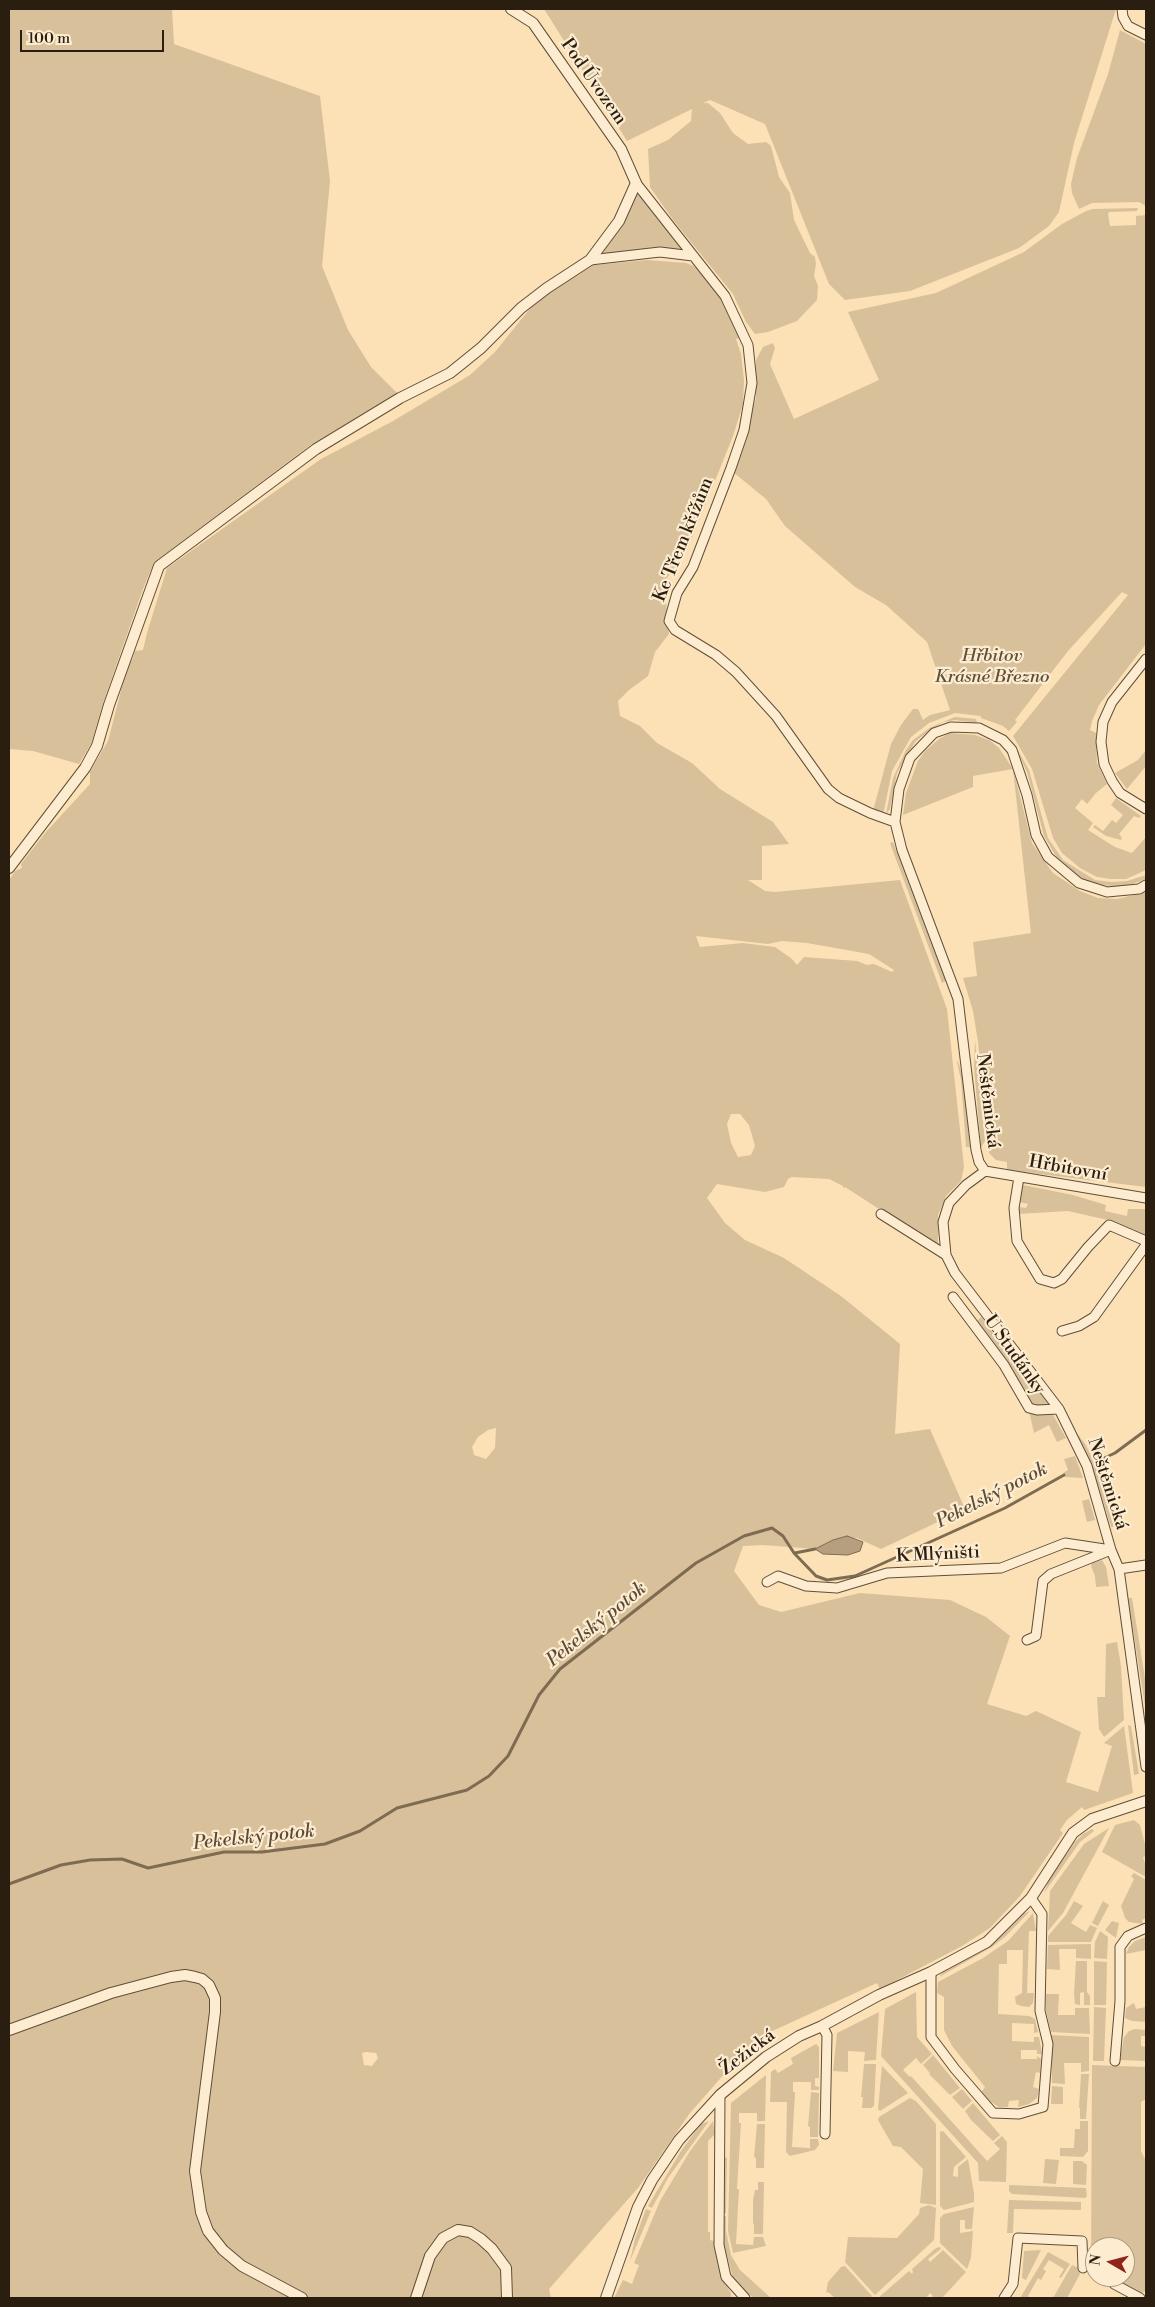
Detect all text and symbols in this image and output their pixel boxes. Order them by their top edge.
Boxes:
scale bar [22,20,166,52]
text: 100 m [28,29,70,48]
street label: Pod Úvozem [555,35,631,129]
street label: Ke Třem křížům [649,475,719,605]
park label: Hřbitov Krásné Březno [935,646,1049,689]
street label: Neštěmická [970,1052,1004,1150]
street label: Hřbitovní [1027,1151,1109,1187]
street label: U Studánky [979,1311,1049,1399]
street label: Neštěmická [1082,1435,1132,1533]
water label: Pekelský potok [932,1458,1052,1534]
street label: K Mlýništi [896,1542,980,1568]
water label: Pekelský potok [542,1578,652,1672]
water label: Pekelský potok [192,1820,316,1856]
street label: Žežická [716,2025,780,2081]
north arrow [1085,2237,1135,2287]
text: N [1086,2253,1106,2267]

